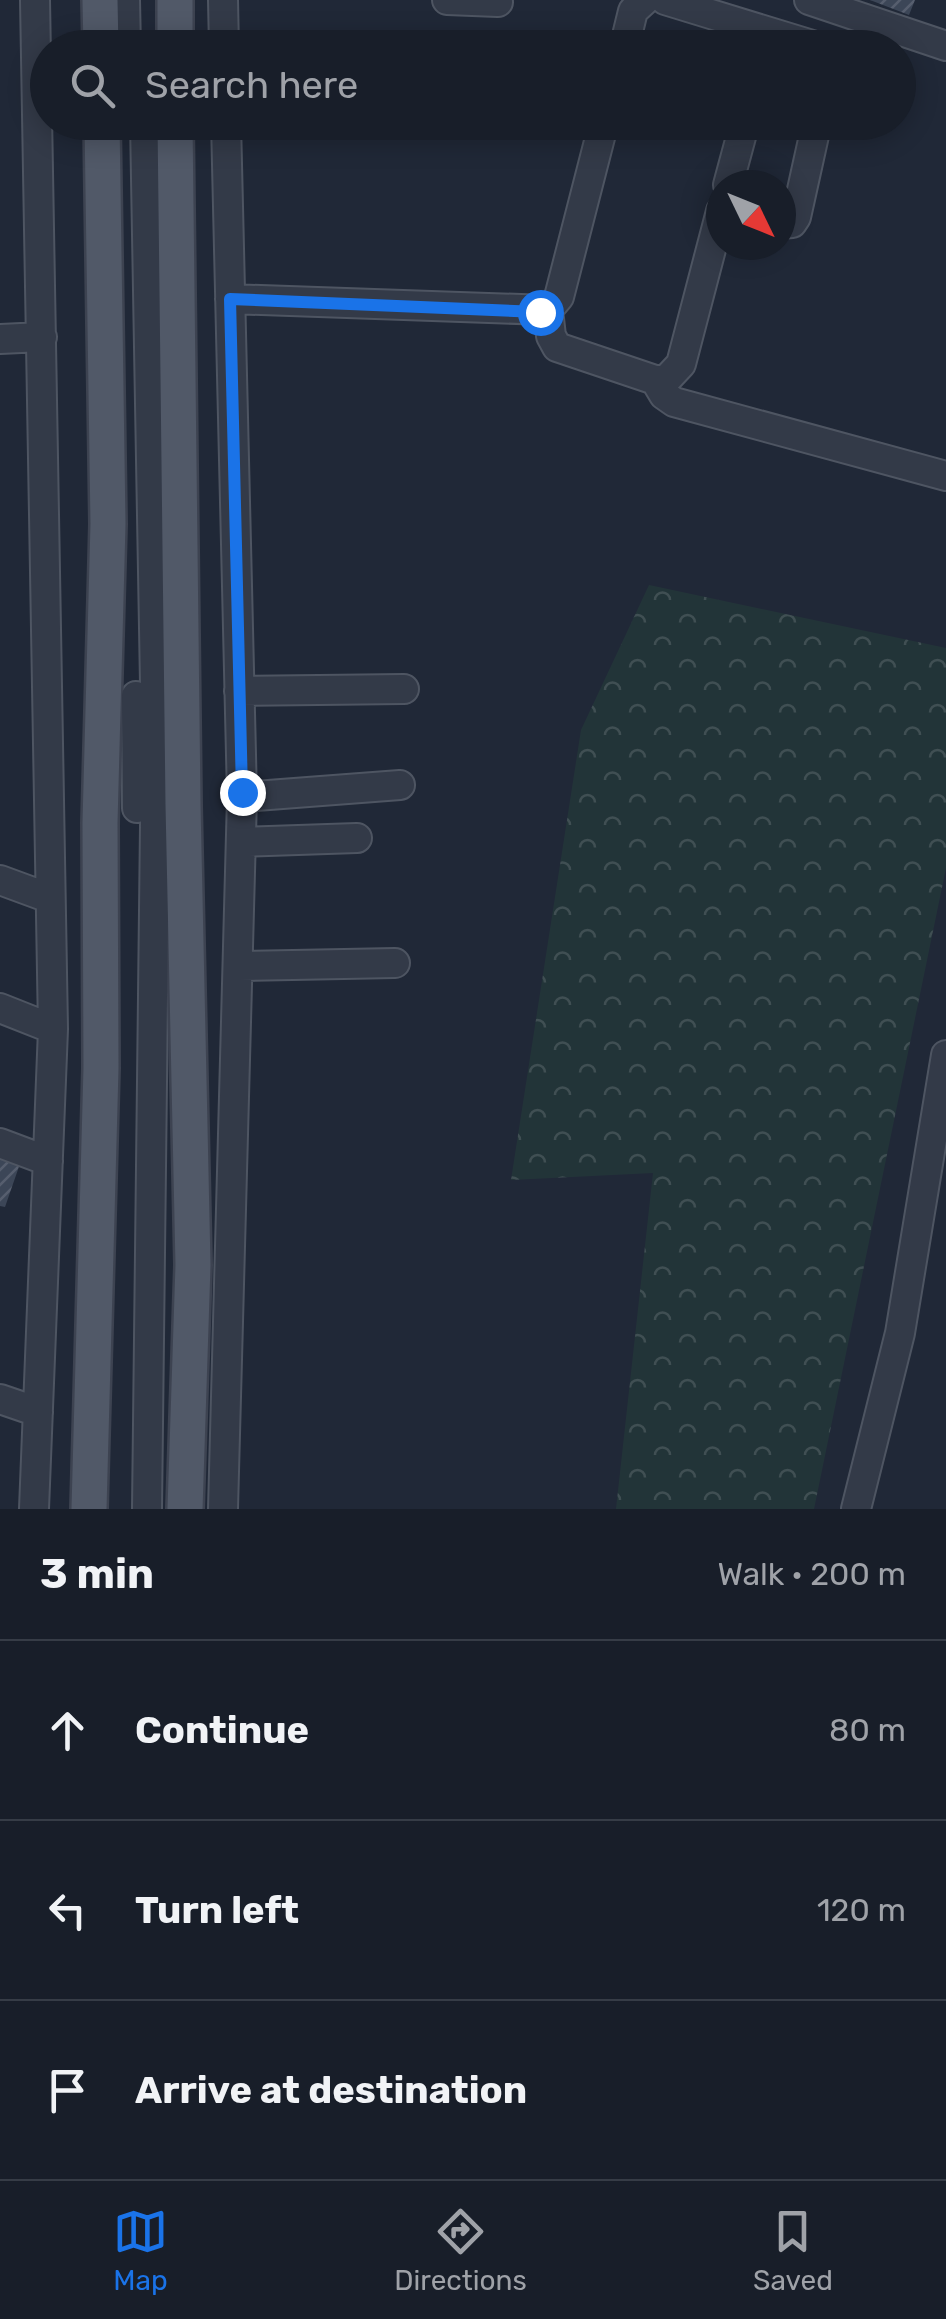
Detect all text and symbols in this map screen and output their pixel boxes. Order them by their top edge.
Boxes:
search box [30,30,916,140]
icon: search [65,58,120,113]
text: Search here [145,62,358,108]
north arrow [706,170,796,260]
route start [518,290,564,336]
route end [220,770,266,816]
text: 3 min [40,1549,154,1599]
text: Walk · 200 m [717,1555,906,1593]
icon: ahead [40,1703,95,1758]
text: Continue [135,1707,309,1753]
text: 80 m [829,1711,906,1749]
icon: left [40,1883,95,1938]
text: Turn left [135,1887,299,1933]
text: 120 m [817,1891,906,1929]
icon: arrive [40,2063,95,2118]
text: Arrive at destination [135,2067,527,2113]
tab: Map [113,2204,168,2297]
tab: Directions [394,2204,527,2297]
tab: Saved [753,2204,833,2297]

